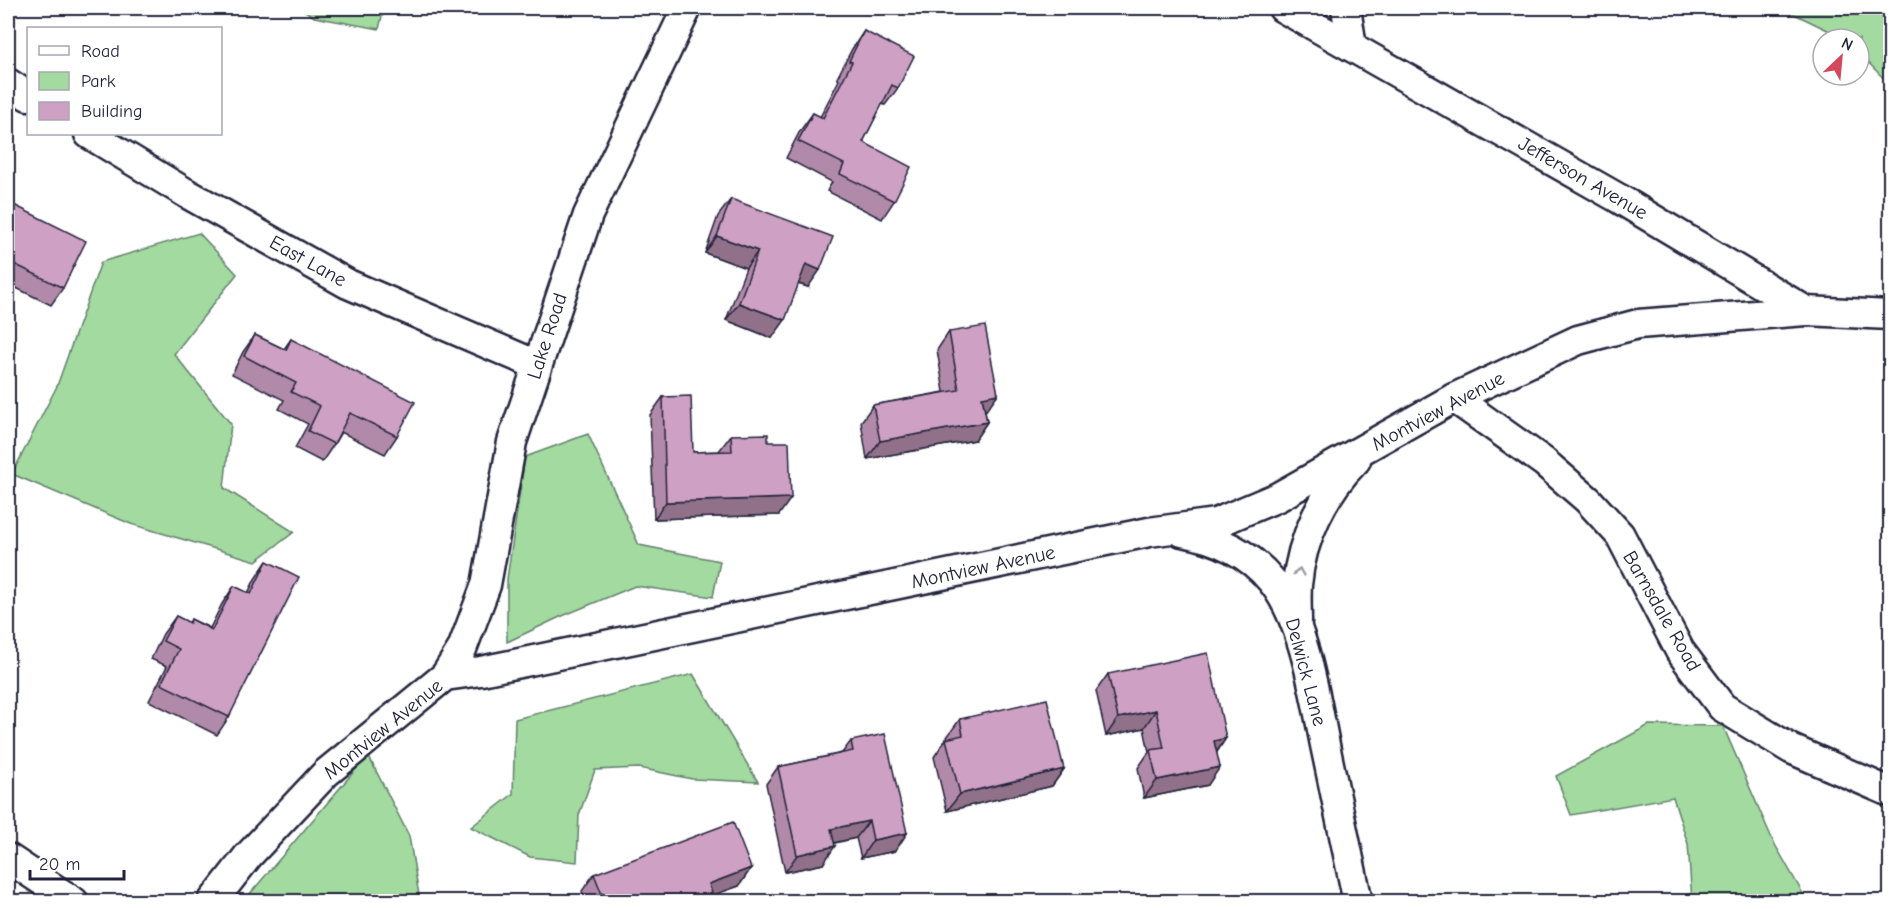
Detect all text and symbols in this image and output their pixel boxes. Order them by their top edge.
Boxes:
legend [27,27,222,135]
north arrow [1811,27,1871,87]
text: N [1839,34,1856,55]
text: Road [81,41,120,62]
text: Park [81,71,116,92]
text: Building [81,101,143,122]
street label: Jefferson Avenue [1514,132,1652,224]
street label: East Lane [266,231,350,291]
street label: Lake Road [522,290,572,382]
street label: Montview Avenue [1368,366,1508,456]
street label: Montview Avenue [909,541,1057,593]
street label: Barnsdale Road [1618,547,1706,675]
one-way arrow [1292,568,1305,578]
street label: Delwick Lane [1281,616,1331,728]
street label: Montview Avenue [319,674,447,784]
scale bar [30,843,124,881]
text: 20 m [39,854,80,875]

